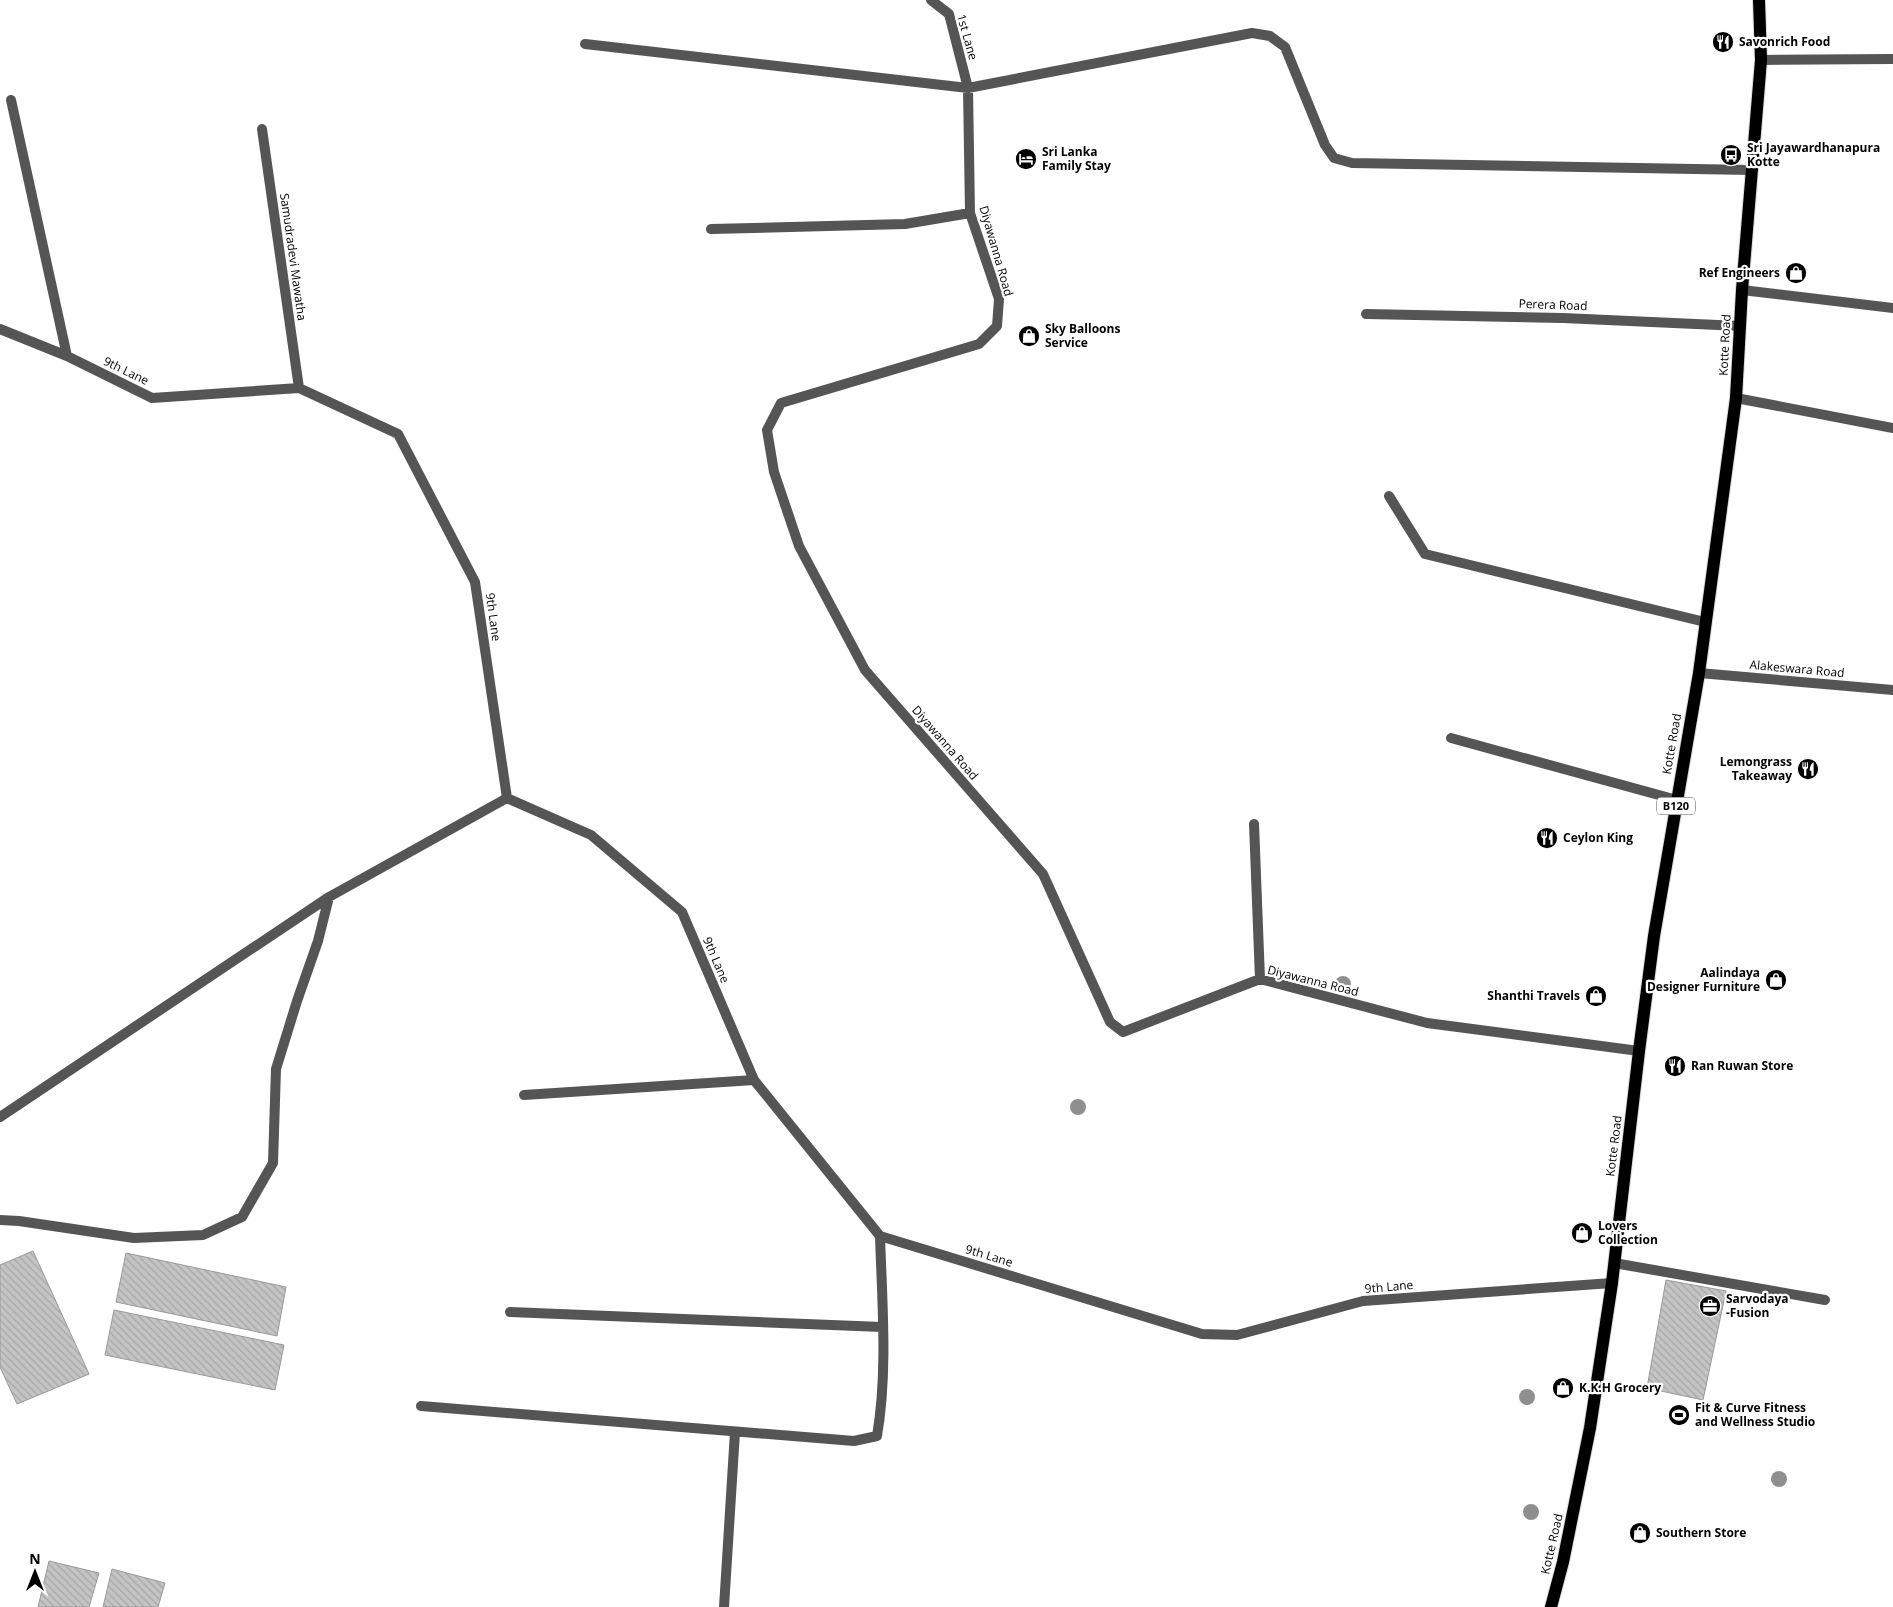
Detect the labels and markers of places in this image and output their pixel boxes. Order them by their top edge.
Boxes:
restaurant icon: Savonrich Food [1711,30,1735,54]
place label: Savonrich Food [1739,33,1830,50]
place label: Sri Jayawardhanapura Kotte [1747,139,1880,170]
place label: Sri Lanka Family Stay [1042,143,1111,174]
bus stop icon: Sri Jayawardhanapura Kotte [1719,143,1743,167]
hotel icon: Sri Lanka Family Stay [1014,147,1038,171]
shop icon: Ref Engineers [1784,261,1808,285]
place label: Ref Engineers [1699,264,1780,281]
place label: Sky Balloons Service [1045,320,1120,351]
shop icon: Sky Balloons Service [1017,324,1041,348]
place label: Lemongrass Takeaway [1720,753,1792,784]
restaurant icon: Lemongrass Takeaway [1796,757,1820,781]
restaurant icon: Ceylon King [1535,826,1559,850]
place label: Ceylon King [1563,829,1633,846]
place label: Aalindaya Designer Furniture [1647,964,1760,995]
shop icon: Aalindaya Designer Furniture [1764,968,1788,992]
shop icon: Shanthi Travels [1584,984,1608,1008]
place label: Shanthi Travels [1487,987,1580,1004]
restaurant icon: Ran Ruwan Store [1663,1054,1687,1078]
place label: Ran Ruwan Store [1691,1057,1793,1074]
place label: Lovers Collection [1598,1217,1658,1248]
shop icon: Lovers Collection [1570,1221,1594,1245]
place label: Sarvodaya -Fusion [1726,1290,1788,1321]
office icon: Sarvodaya -Fusion [1698,1294,1722,1318]
shop icon: K.K.H Grocery [1551,1376,1575,1400]
place label: K.K.H Grocery [1579,1379,1661,1396]
place label: Fit & Curve Fitness and Wellness Studio [1695,1399,1815,1430]
sports icon: Fit & Curve Fitness and Wellness Studio [1667,1403,1691,1427]
shop icon: Southern Store [1628,1521,1652,1545]
place label: Southern Store [1656,1524,1746,1541]

